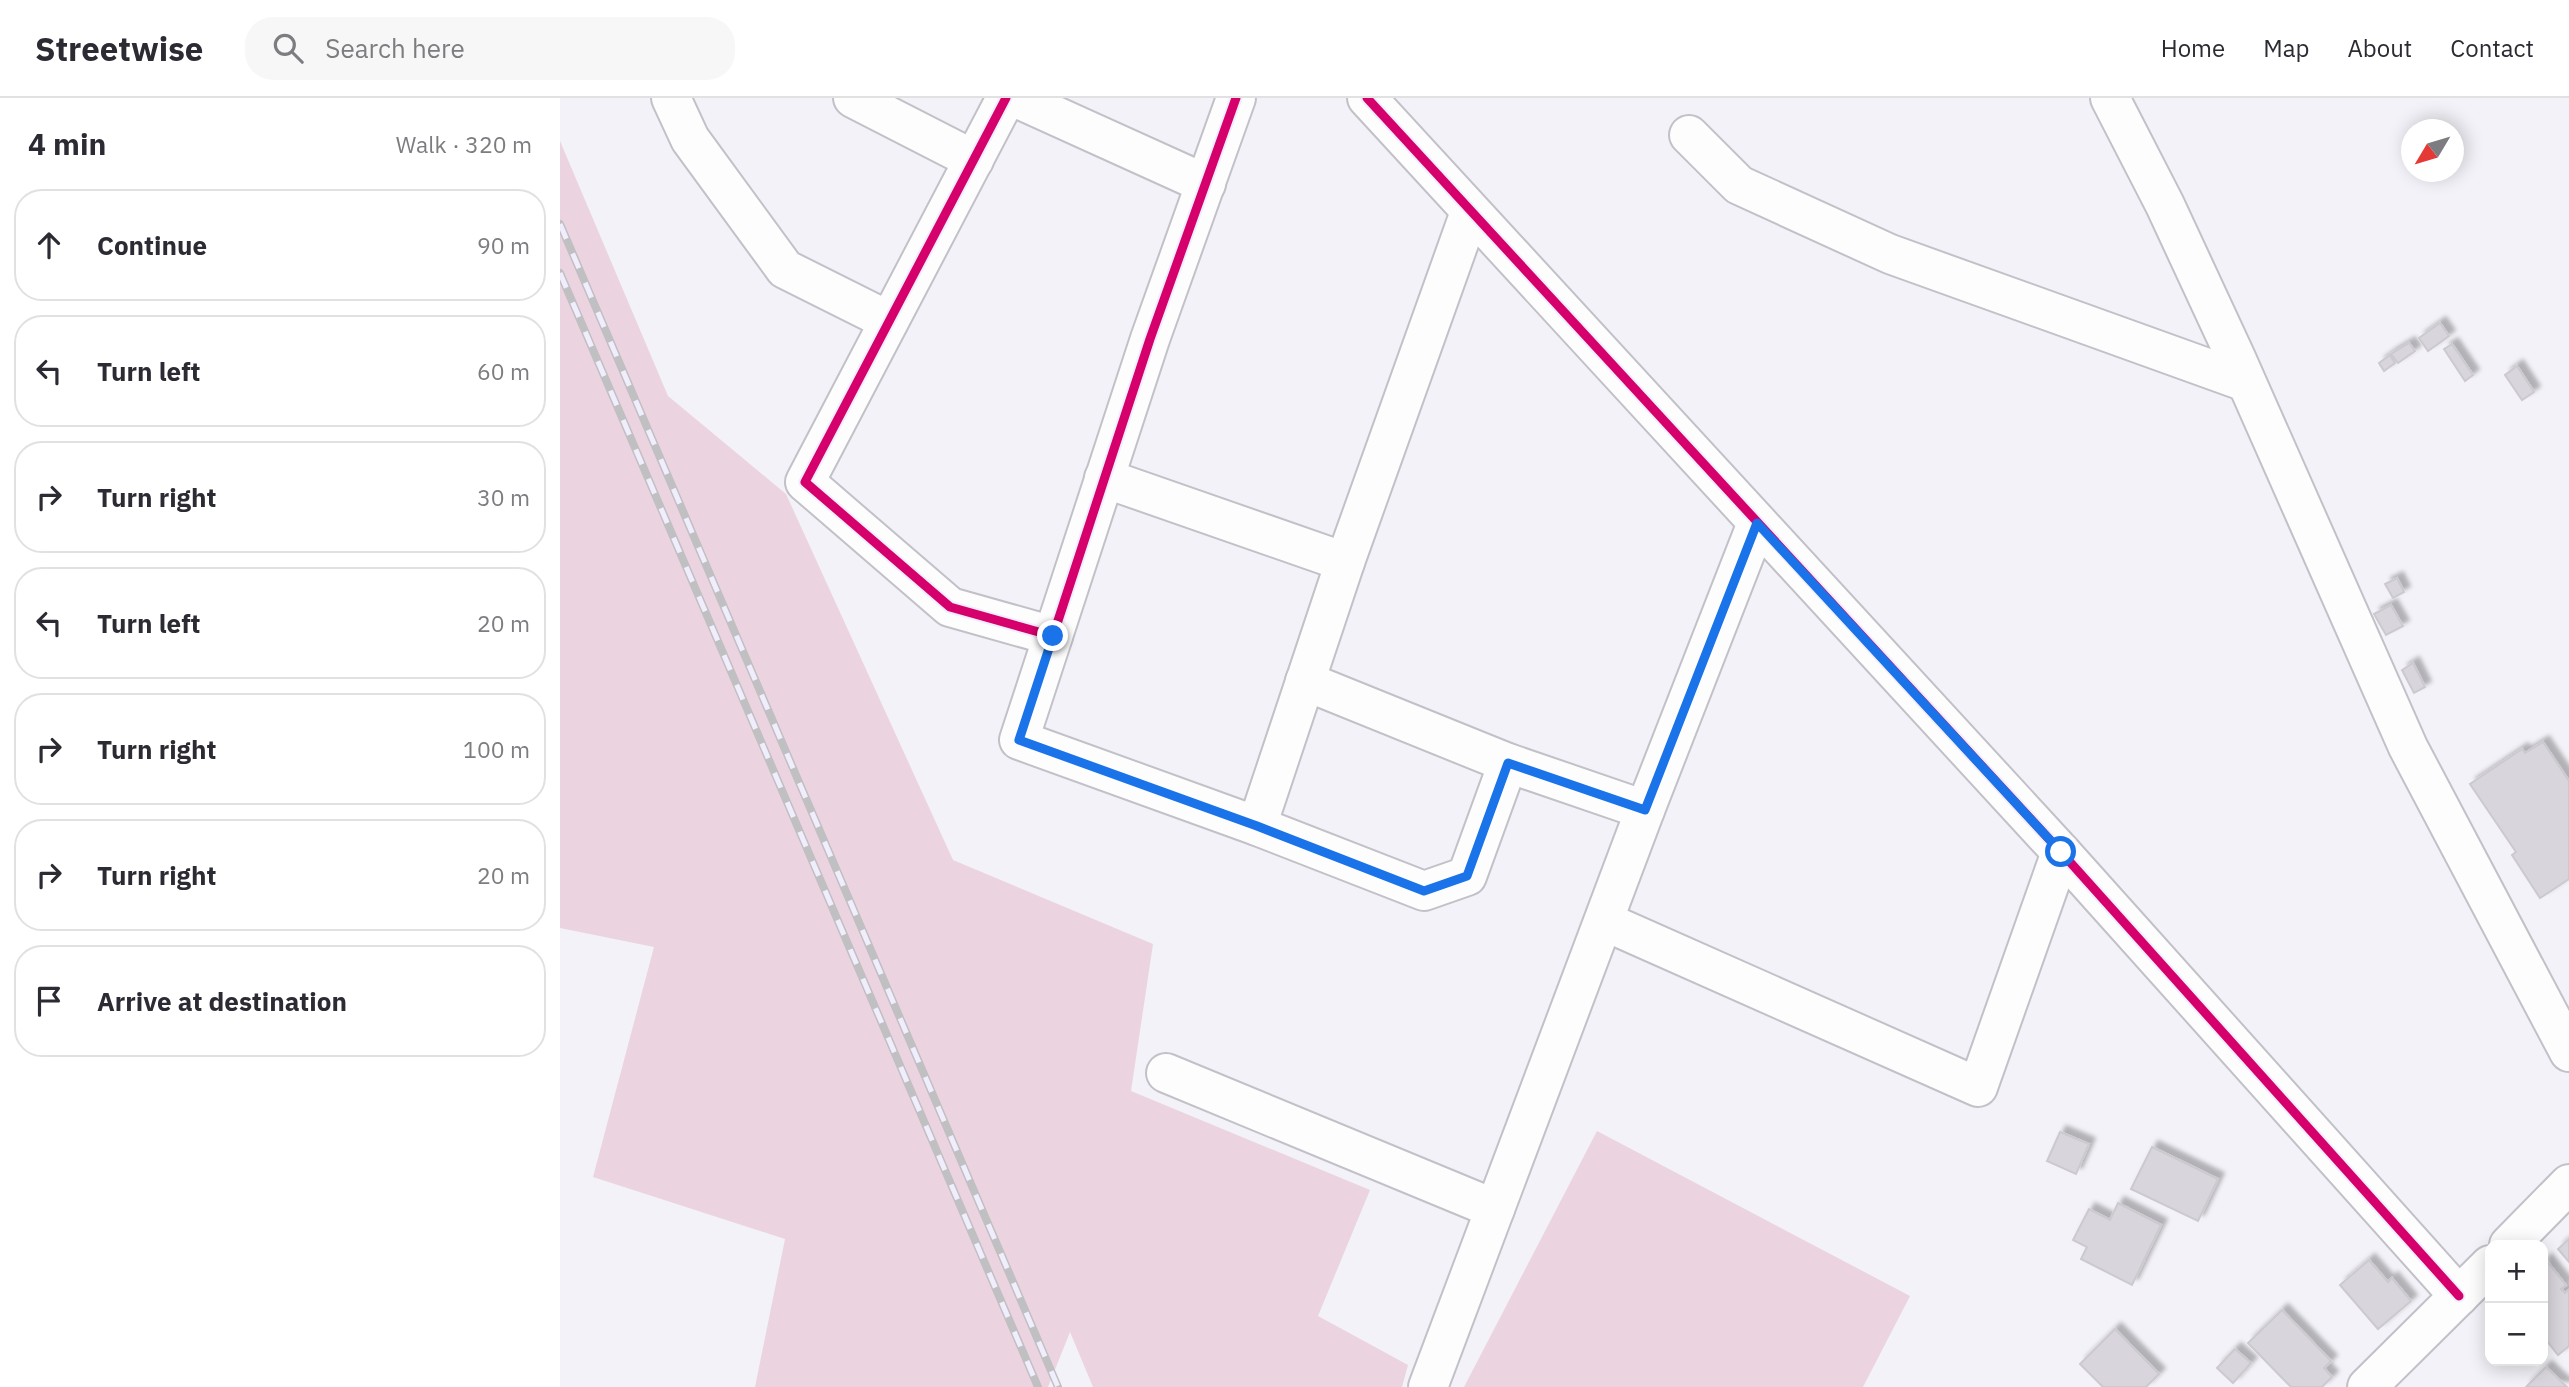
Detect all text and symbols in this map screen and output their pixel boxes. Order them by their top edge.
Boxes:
search box [245,17,735,80]
text: Streetwise [35,27,203,70]
icon: search [269,29,307,67]
text: Search here [325,31,465,65]
text: Home [2161,32,2225,64]
text: Map [2263,32,2309,64]
text: About [2347,32,2412,64]
text: Contact [2450,32,2534,64]
north arrow [2401,119,2464,182]
text: 4 min [28,124,106,163]
text: Walk · 320 m [396,129,532,159]
icon: ahead [30,226,68,264]
text: Continue [97,228,207,262]
text: 90 m [477,230,530,260]
icon: left [30,352,68,390]
text: Turn left [97,354,200,388]
text: 60 m [477,356,530,386]
icon: right [30,478,68,516]
text: Turn right [97,480,216,514]
text: 30 m [477,482,530,512]
icon: left [30,604,68,642]
text: Turn left [97,606,200,640]
text: 20 m [477,608,530,638]
route end [1037,620,1068,651]
icon: right [30,730,68,768]
text: Turn right [97,732,216,766]
text: 100 m [463,734,530,764]
route start [2045,836,2076,867]
icon: right [30,856,68,894]
text: Turn right [97,858,216,892]
text: 20 m [477,860,530,890]
icon: arrive [30,982,68,1020]
text: Arrive at destination [97,984,347,1018]
map controls [2485,1240,2548,1366]
button: + [2485,1240,2548,1303]
button: − [2485,1303,2548,1366]

